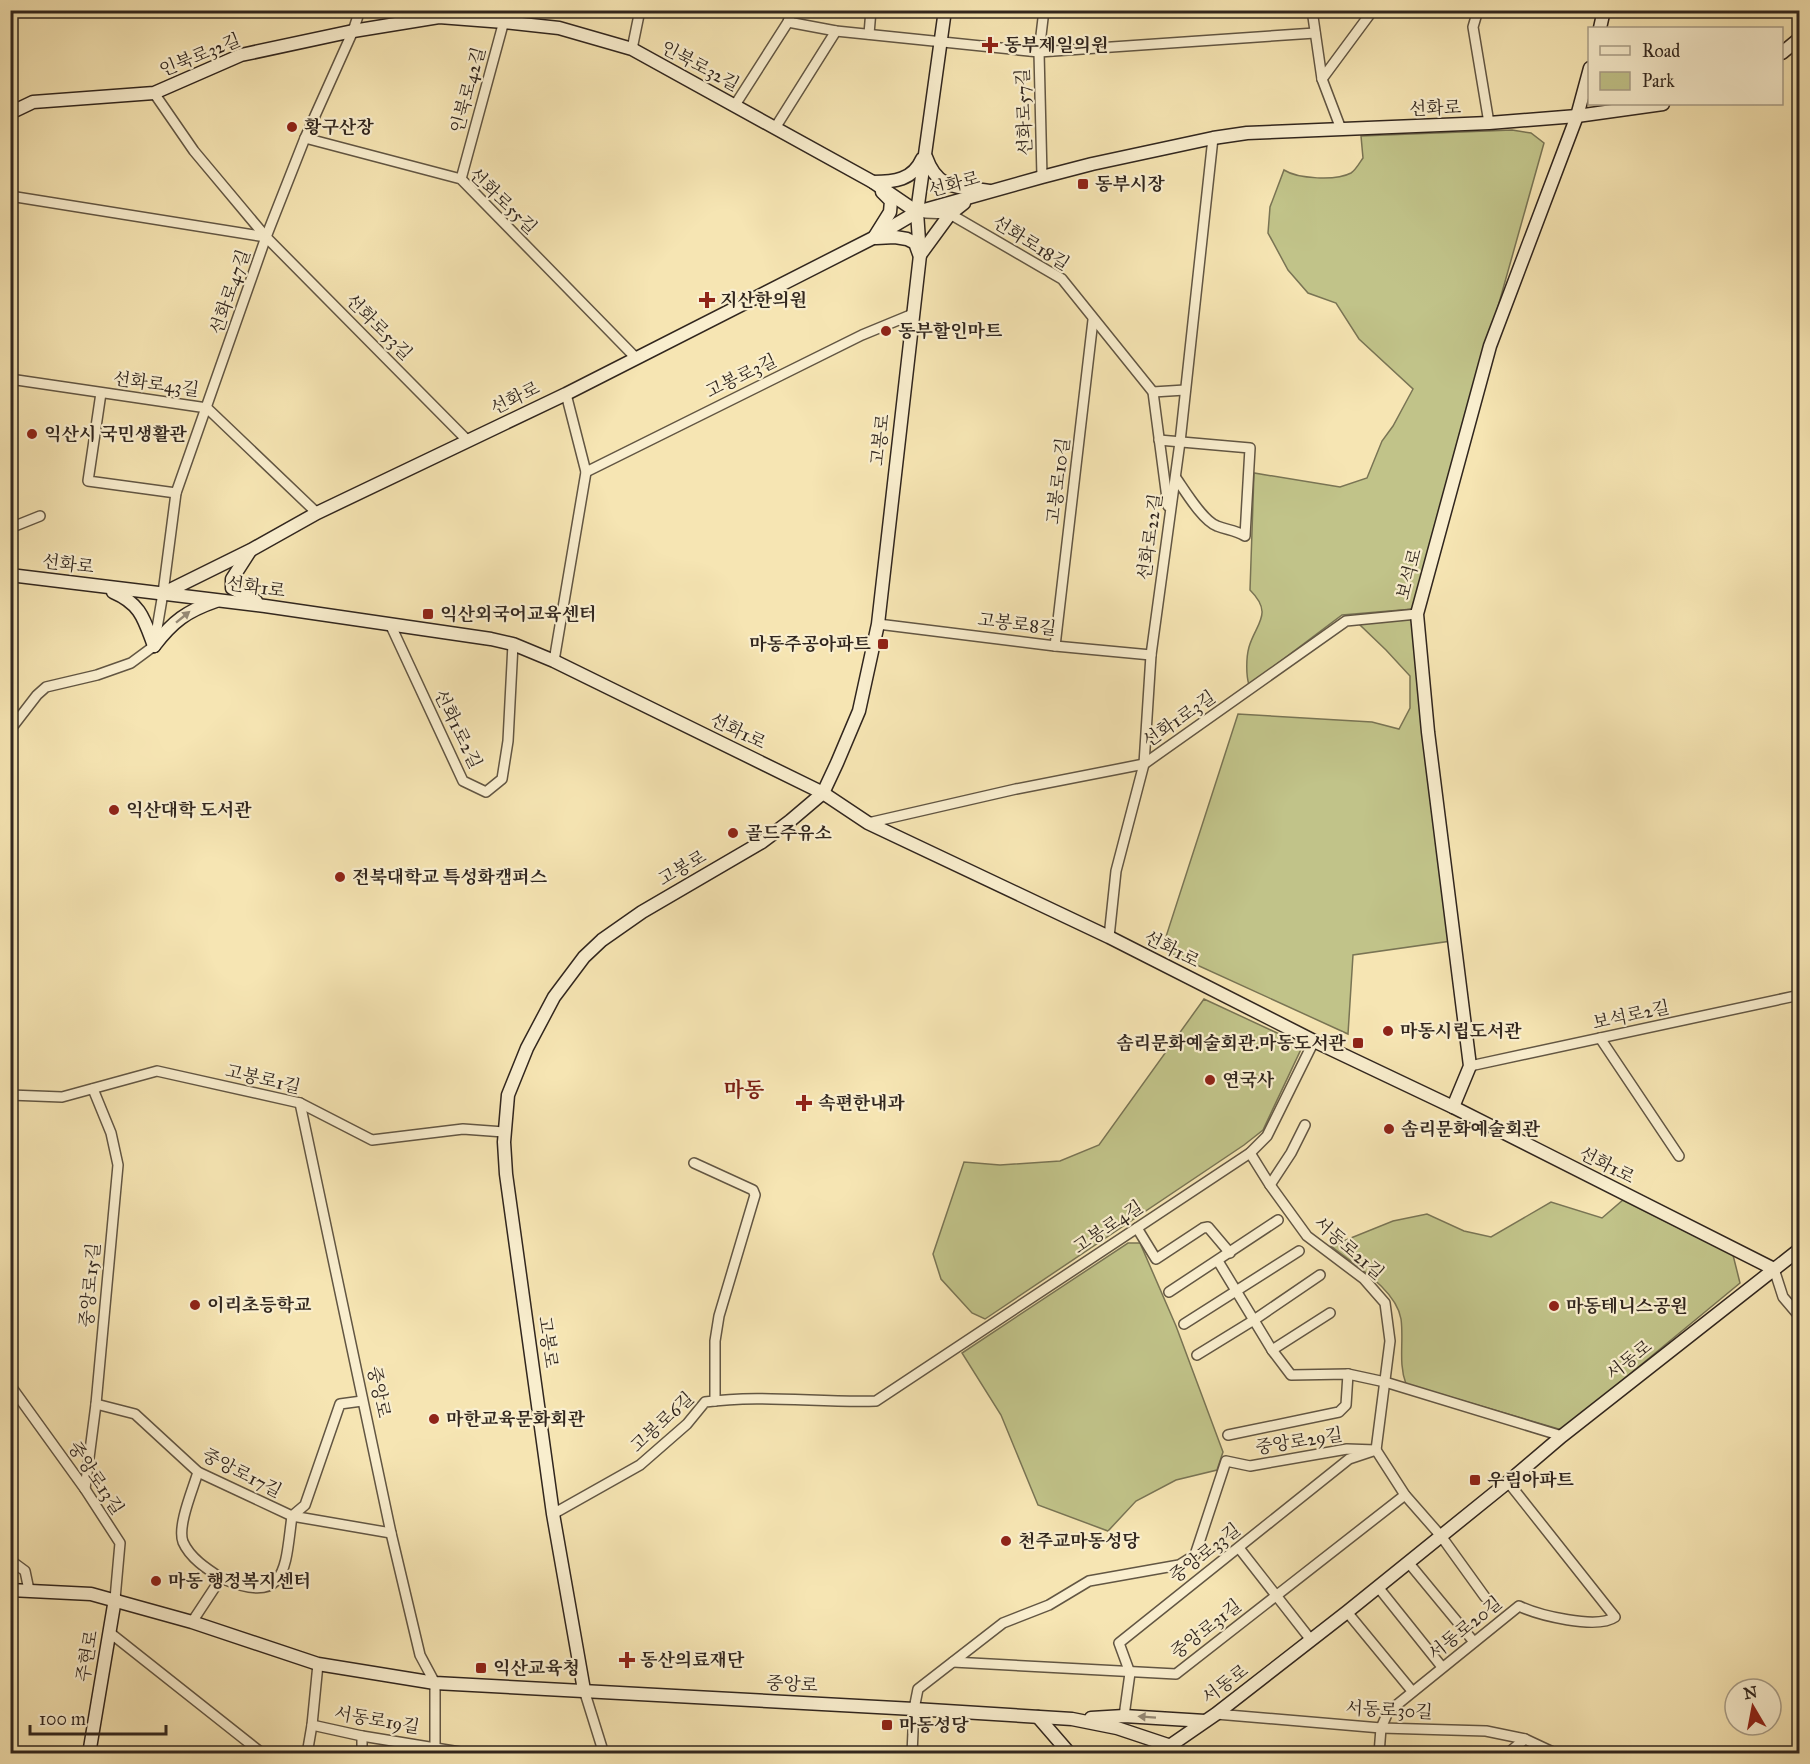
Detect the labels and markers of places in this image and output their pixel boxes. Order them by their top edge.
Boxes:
place label: 동부제일의원 [1004,34,1108,56]
marker: 동부제일의원 [981,36,999,54]
place label: 황구산장 [304,116,374,138]
marker: 황구산장 [285,120,299,134]
place label: 동부시장 [1095,173,1165,195]
marker: 동부시장 [1076,177,1090,191]
place label: 지산한의원 [720,289,807,311]
marker: 지산한의원 [698,291,716,309]
place label: 동부할인마트 [898,320,1003,342]
marker: 동부할인마트 [879,324,893,338]
place label: 익산시 국민생활관 [44,423,188,445]
marker: 익산시 국민생활관 [25,427,39,441]
place label: 익산외국어교육센터 [440,603,597,625]
marker: 익산외국어교육센터 [421,607,435,621]
place label: 마동주공아파트 [749,633,872,655]
marker: 마동주공아파트 [876,637,890,651]
place label: 익산대학 도서관 [126,799,252,821]
marker: 익산대학 도서관 [107,803,121,817]
place label: 골드주유소 [745,822,833,844]
marker: 골드주유소 [726,826,740,840]
place label: 전북대학교 특성화캠퍼스 [352,866,548,888]
marker: 전북대학교 특성화캠퍼스 [333,870,347,884]
place label: 마동시립도서관 [1400,1020,1522,1042]
marker: 마동시립도서관 [1381,1024,1395,1038]
place label: 솜리문화예술회관.마동도서관 [1116,1032,1347,1054]
marker: 솜리문화예술회관.마동도서관 [1351,1036,1365,1050]
place label: 연국사 [1222,1069,1275,1091]
marker: 연국사 [1203,1073,1217,1087]
place label: 속편한내과 [818,1092,906,1114]
marker: 속편한내과 [795,1094,813,1112]
place label: 솜리문화예술회관 [1401,1118,1541,1140]
marker: 솜리문화예술회관 [1382,1122,1396,1136]
place label: 이리초등학교 [207,1294,312,1316]
place label: 마동테니스공원 [1566,1295,1688,1317]
marker: 이리초등학교 [188,1298,202,1312]
marker: 마동테니스공원 [1547,1299,1561,1313]
place label: 마한교육문화회관 [446,1408,586,1430]
marker: 마한교육문화회관 [427,1412,441,1426]
place label: 우림아파트 [1487,1469,1575,1491]
marker: 우림아파트 [1468,1473,1482,1487]
place label: 천주교마동성당 [1018,1530,1140,1552]
marker: 천주교마동성당 [999,1534,1013,1548]
place label: 마동 행정복지센터 [168,1570,311,1592]
marker: 마동 행정복지센터 [149,1574,163,1588]
place label: 동산의료재단 [640,1649,745,1671]
marker: 동산의료재단 [618,1651,636,1669]
place label: 익산교육청 [493,1657,580,1679]
marker: 익산교육청 [474,1661,488,1675]
place label: 마동성당 [899,1714,969,1736]
marker: 마동성당 [880,1718,894,1732]

